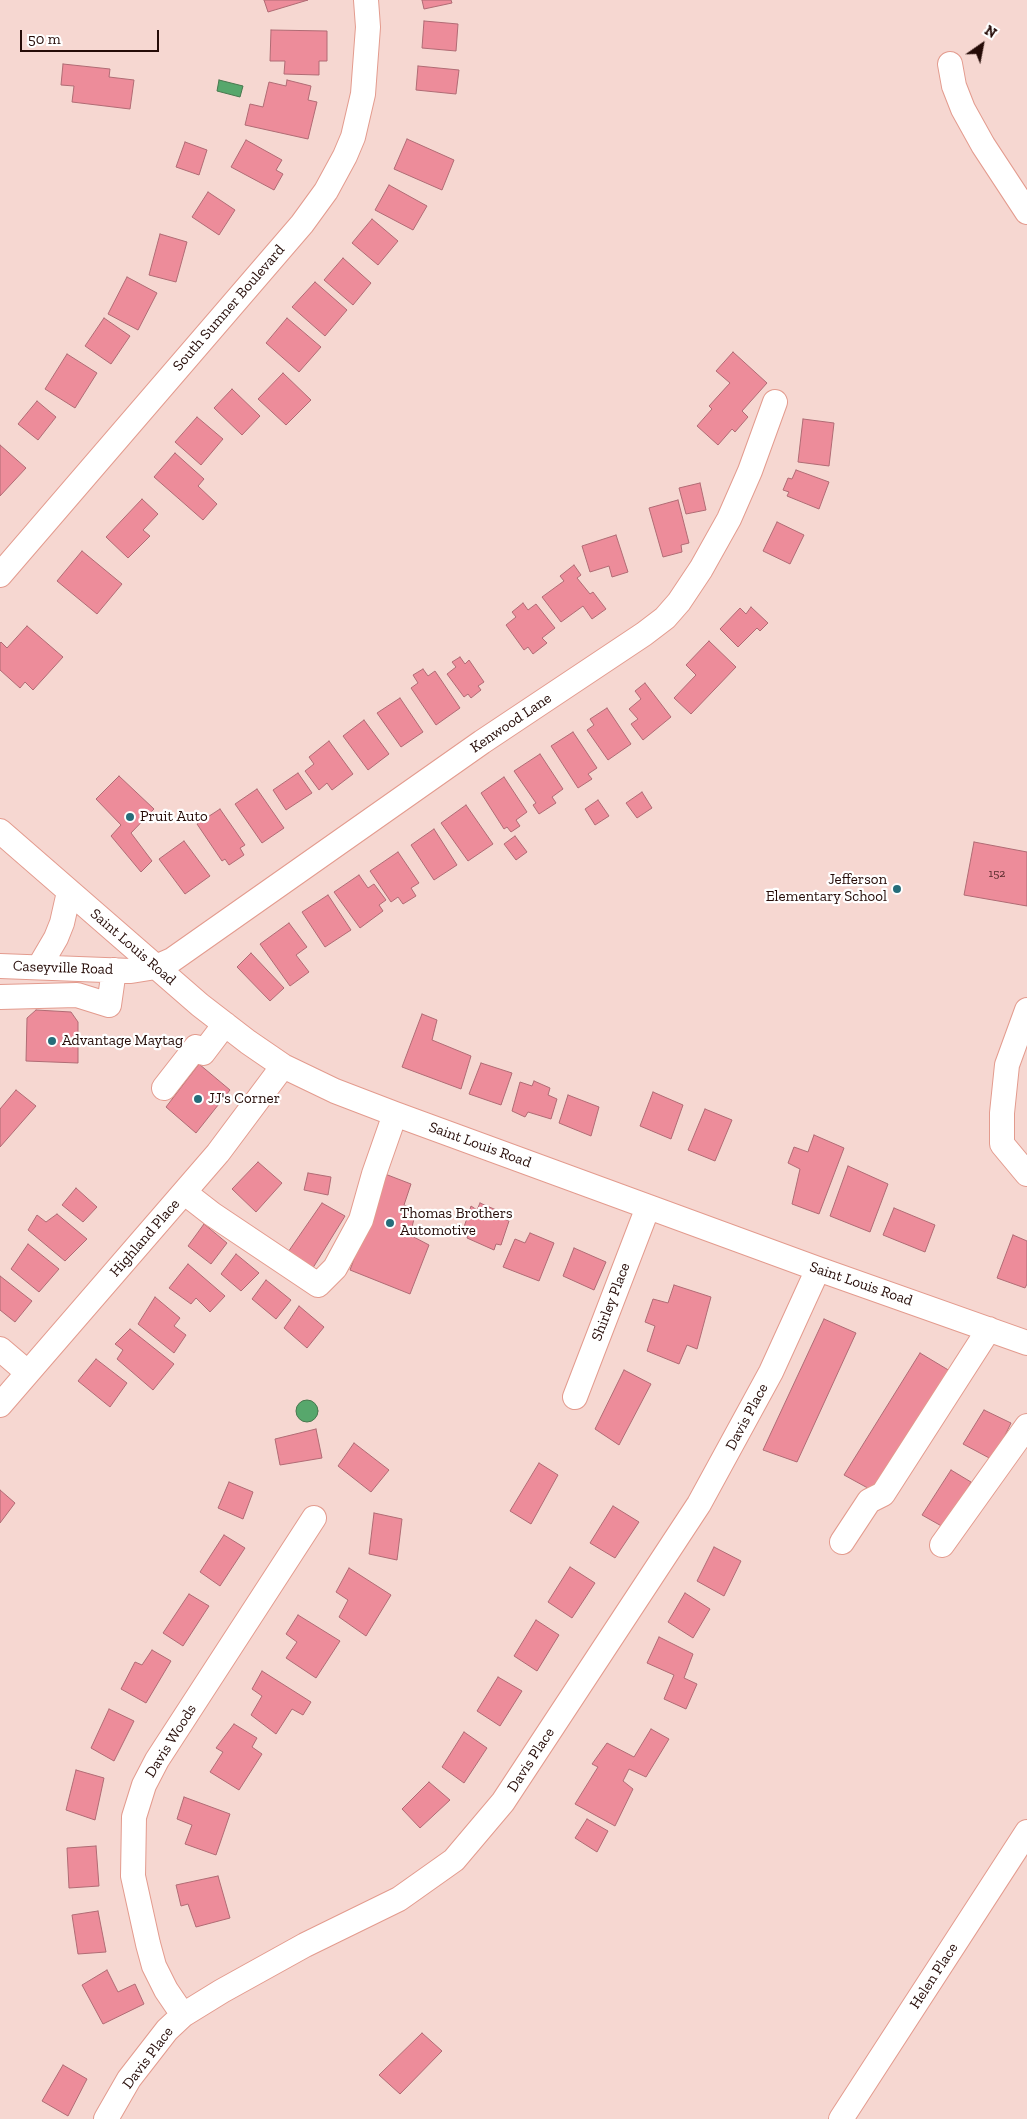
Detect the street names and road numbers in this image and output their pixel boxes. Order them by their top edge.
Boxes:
street label: South Sumner Boulevard [169,241,289,375]
street label: Kenwood Lane [467,689,555,757]
street label: Saint Louis Road [86,905,180,989]
street label: Caseyville Road [12,957,114,979]
street label: Saint Louis Road [426,1118,534,1172]
street label: Highland Place [106,1195,184,1281]
street label: Saint Louis Road [807,1258,915,1310]
street label: Shirley Place [588,1260,634,1344]
street label: Davis Place [722,1381,772,1453]
street label: Davis Woods [141,1701,201,1781]
street label: Davis Place [504,1724,558,1796]
street label: Helen Place [906,1940,962,2012]
street label: Davis Place [119,2023,177,2093]

